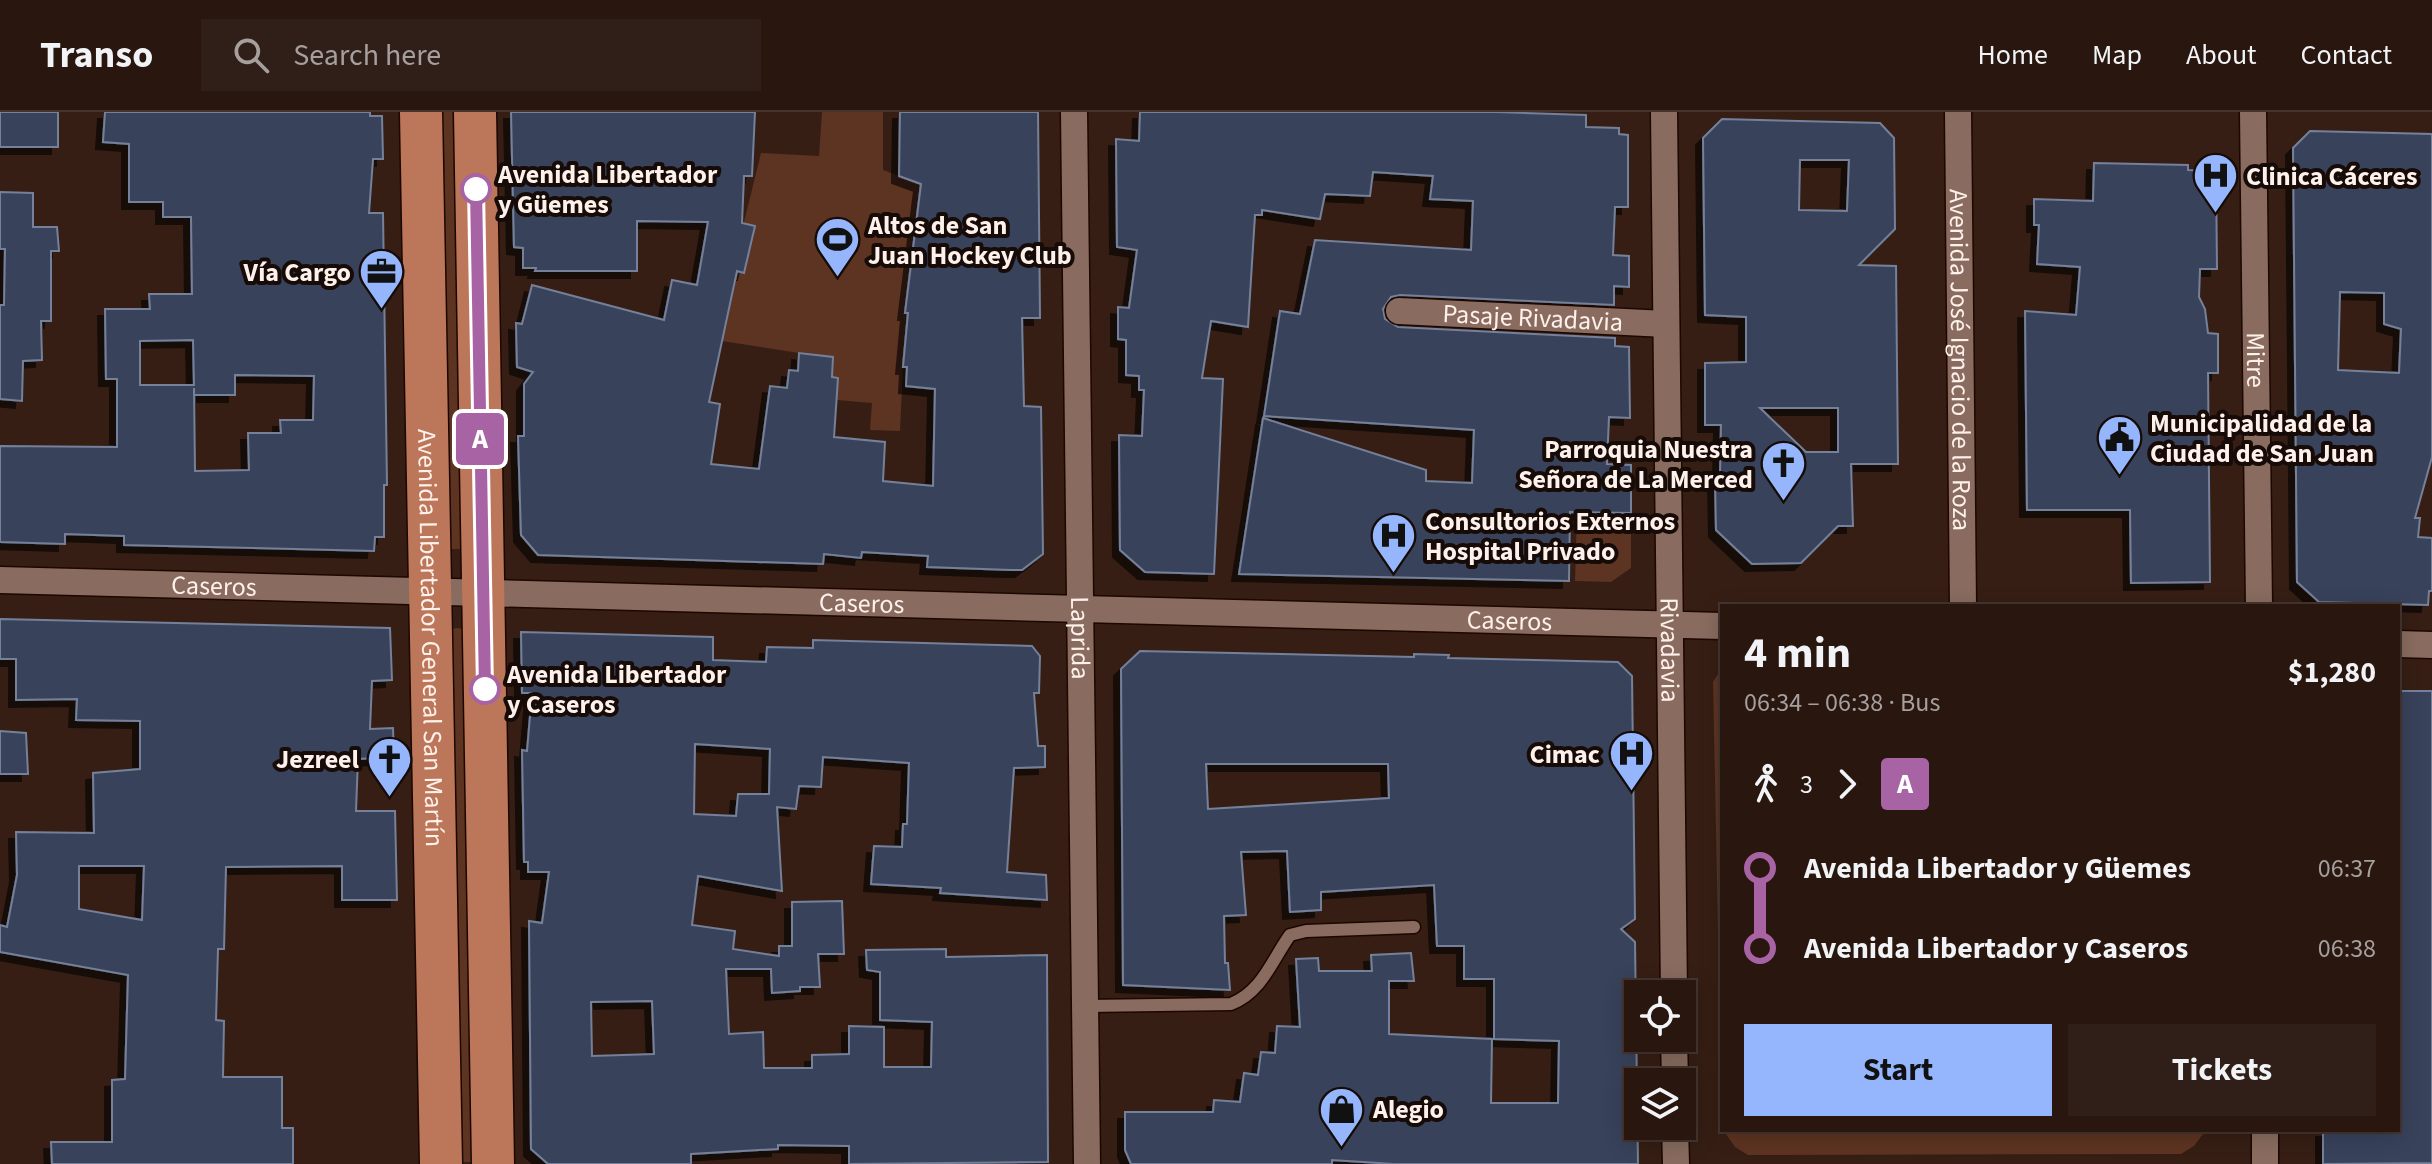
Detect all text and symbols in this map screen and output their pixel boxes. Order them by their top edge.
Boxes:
search box [201,19,761,91]
text: Transo [40,28,153,82]
icon: search [229,33,273,77]
text: Search here [293,34,441,77]
text: Home [1977,35,2048,75]
text: Map [2092,35,2142,75]
text: About [2186,35,2257,75]
text: Contact [2301,35,2392,75]
hospital icon: Clinica Cáceres [2191,152,2239,215]
place label: Avenida Libertador y Güemes [497,156,718,223]
place label: Clinica Cáceres [2246,158,2417,195]
marker: Avenida Libertador y Güemes [461,174,491,204]
street label: Avenida José Ignacio de la Roza [1940,189,1981,531]
place label: Altos de San Juan Hockey Club [867,207,1072,274]
sports icon: Altos de San Juan Hockey Club [813,216,861,279]
office icon: Vía Cargo [358,248,406,311]
place label: Vía Cargo [243,254,351,291]
street label: Pasaje Rivadavia [1442,295,1624,340]
street label: Mitre [2237,332,2275,388]
place label: Municipalidad de la Ciudad de San Juan [2150,405,2374,472]
line badge: A [454,413,506,465]
public building icon: Municipalidad de la Ciudad de San Juan [2095,414,2143,477]
text: A [472,419,488,459]
street label: Avenida Libertador General San Martín [409,429,453,847]
place label: Parroquia Nuestra Señora de La Merced [1518,431,1753,498]
church icon: Parroquia Nuestra Señora de La Merced [1760,440,1808,503]
place label: Consultorios Externos Hospital Privado [1425,503,1675,570]
hospital icon: Consultorios Externos Hospital Privado [1370,512,1418,575]
street label: Caseros [171,566,257,605]
street label: Caseros [818,583,905,623]
street label: Laprida [1061,596,1100,680]
street label: Rivadavia [1651,597,1689,703]
street label: Caseros [1466,601,1553,640]
text: 4 min [1744,622,1851,685]
text: $1,280 [2288,651,2376,694]
place label: Avenida Libertador y Caseros [506,656,727,723]
marker: Avenida Libertador y Caseros [470,674,500,704]
text: 06:34 – 06:38 · Bus [1744,684,1940,721]
hospital icon: Cimac [1607,730,1655,793]
church icon: Jezreel [366,735,414,798]
place label: Cimac [1530,736,1600,773]
place label: Jezreel [276,741,360,778]
icon: walk [1744,762,1788,806]
icon: forward [1825,762,1869,806]
text: A [1897,764,1913,804]
text: 3 [1800,766,1813,803]
text: Avenida Libertador y Güemes [1804,847,2191,890]
text: 06:37 [2318,850,2376,887]
text: Avenida Libertador y Caseros [1804,927,2188,970]
text: 06:38 [2318,930,2376,967]
map controls [1624,980,1696,1140]
button: locate [1624,980,1696,1052]
button: Start [1744,1024,2052,1116]
button: Tickets [2068,1024,2376,1116]
button: layers [1624,1068,1696,1140]
shop icon: Alegio [1318,1085,1366,1148]
place label: Alegio [1372,1091,1444,1128]

